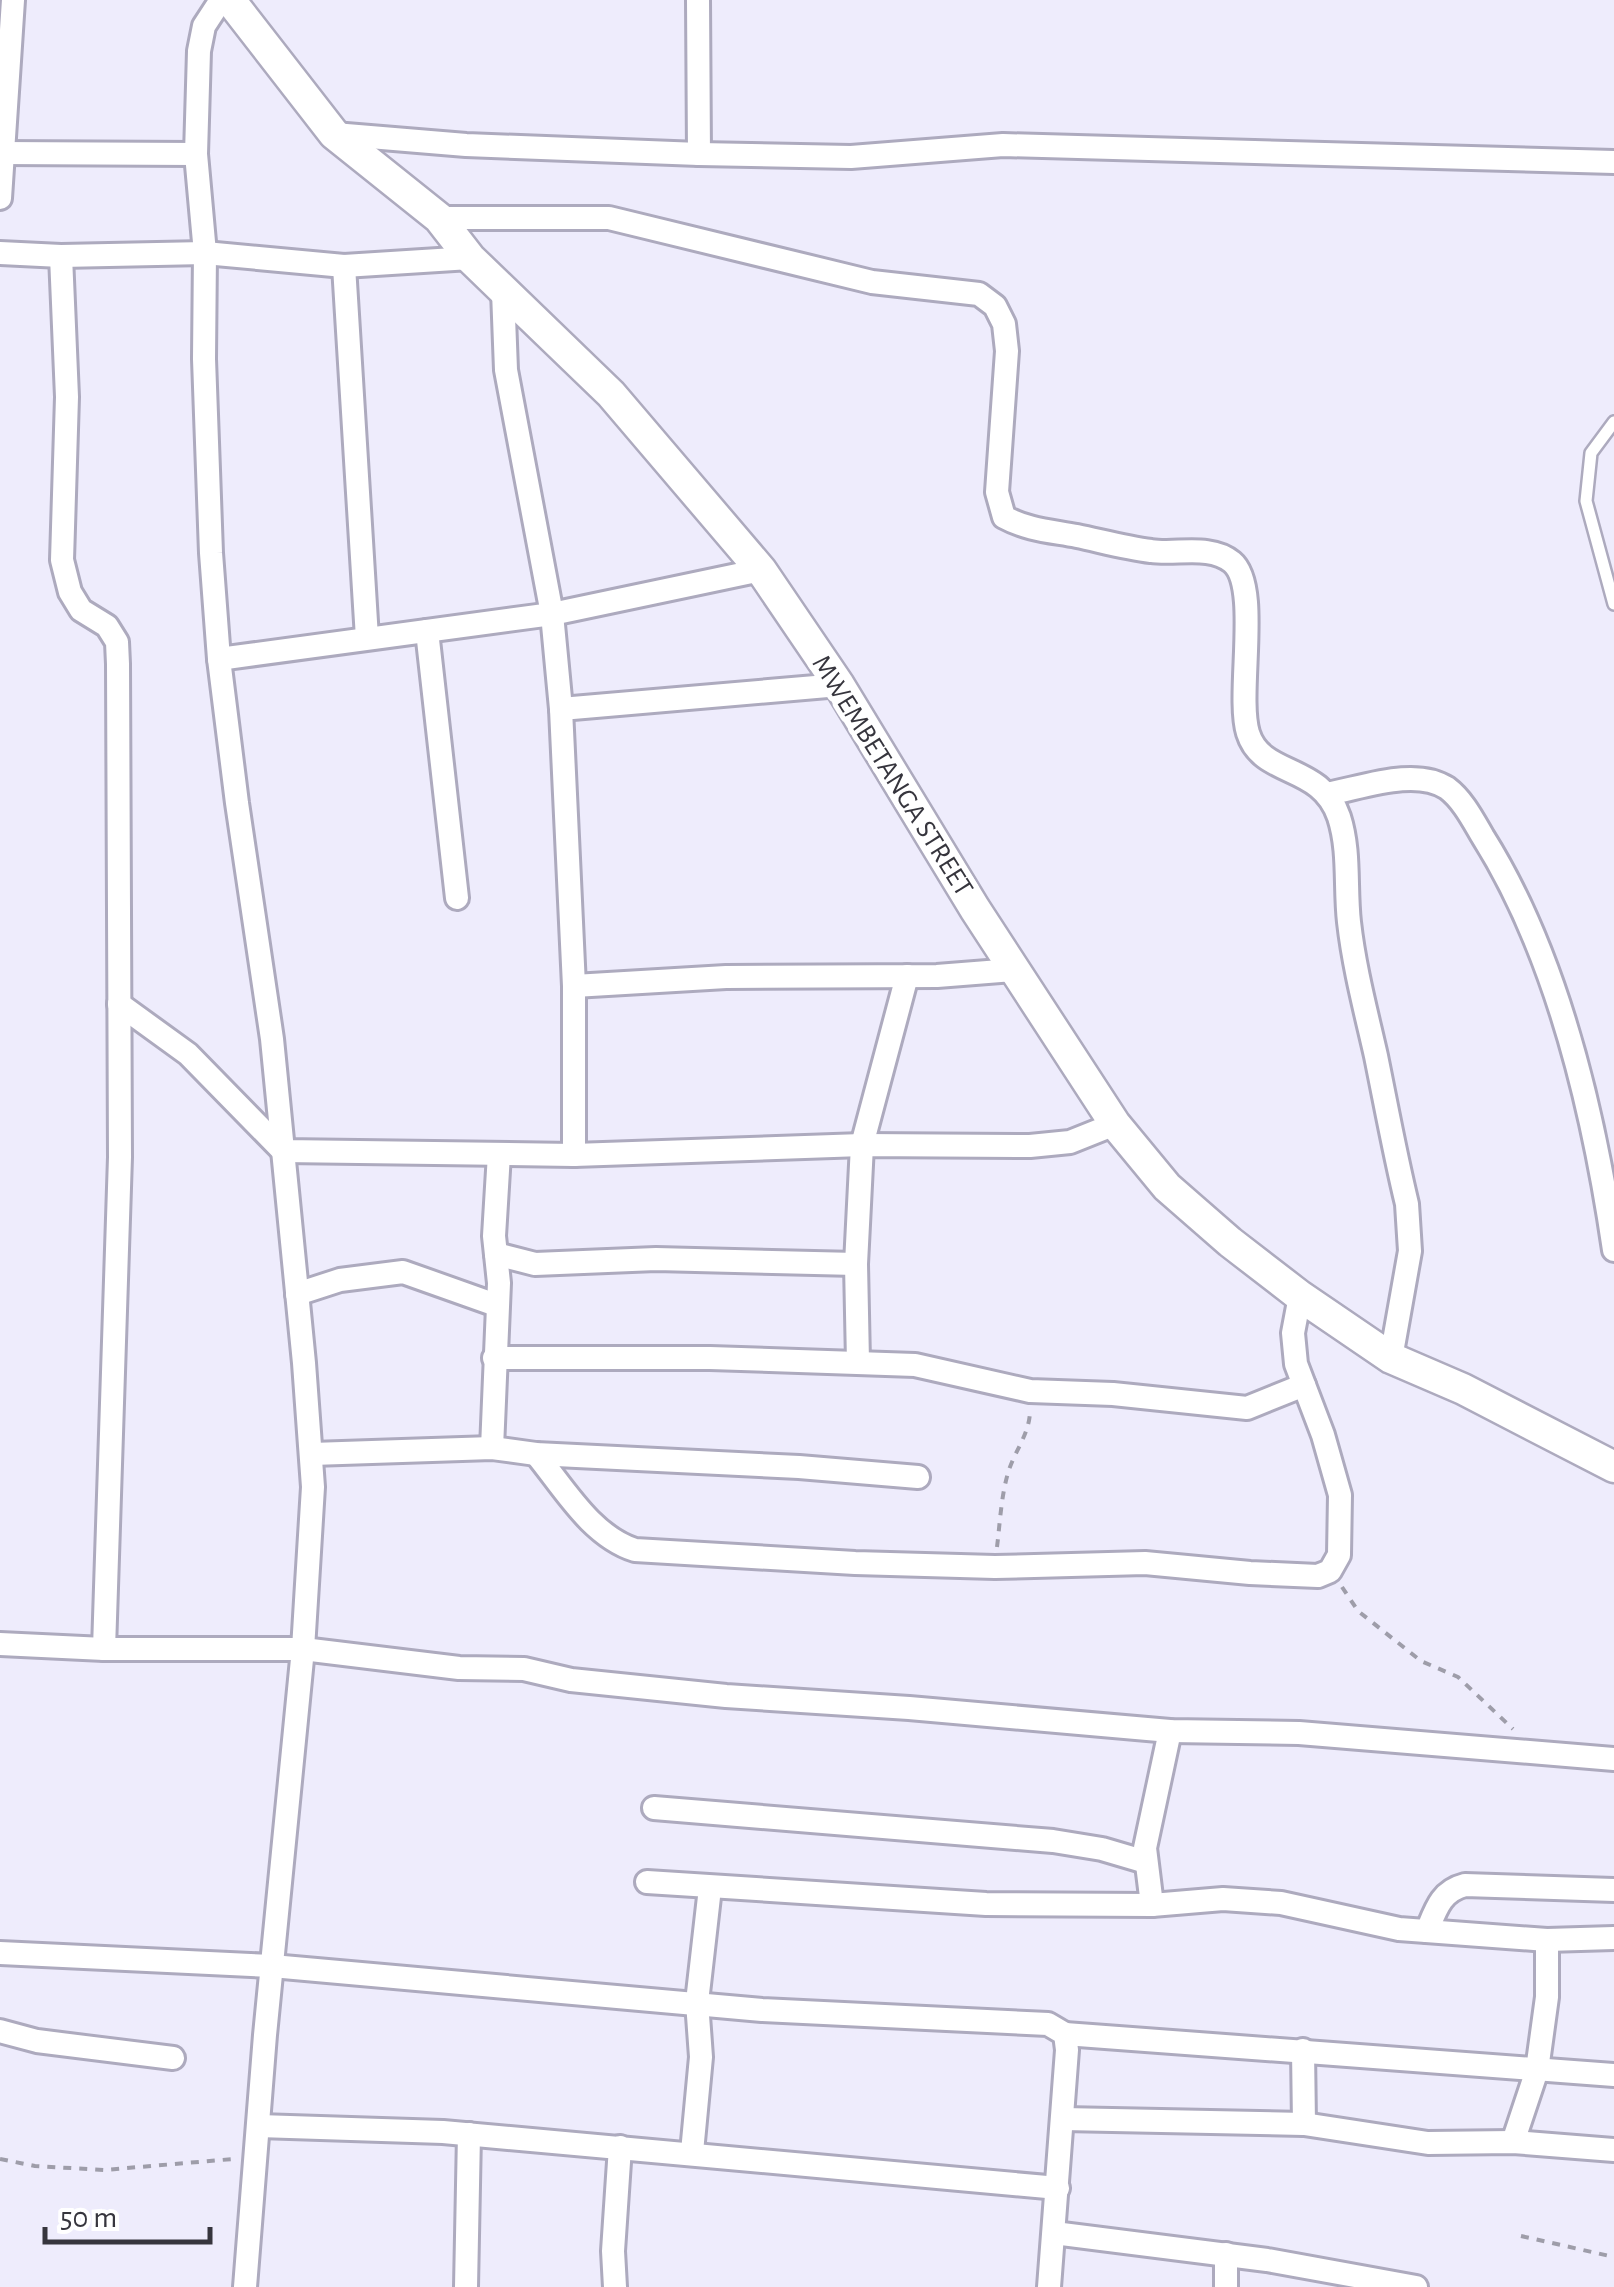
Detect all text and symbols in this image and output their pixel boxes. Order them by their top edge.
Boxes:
street label: MWEMBETANGA STREET [806,651,978,902]
scale bar [45,2182,210,2244]
text: 50 m [60,2203,117,2233]

